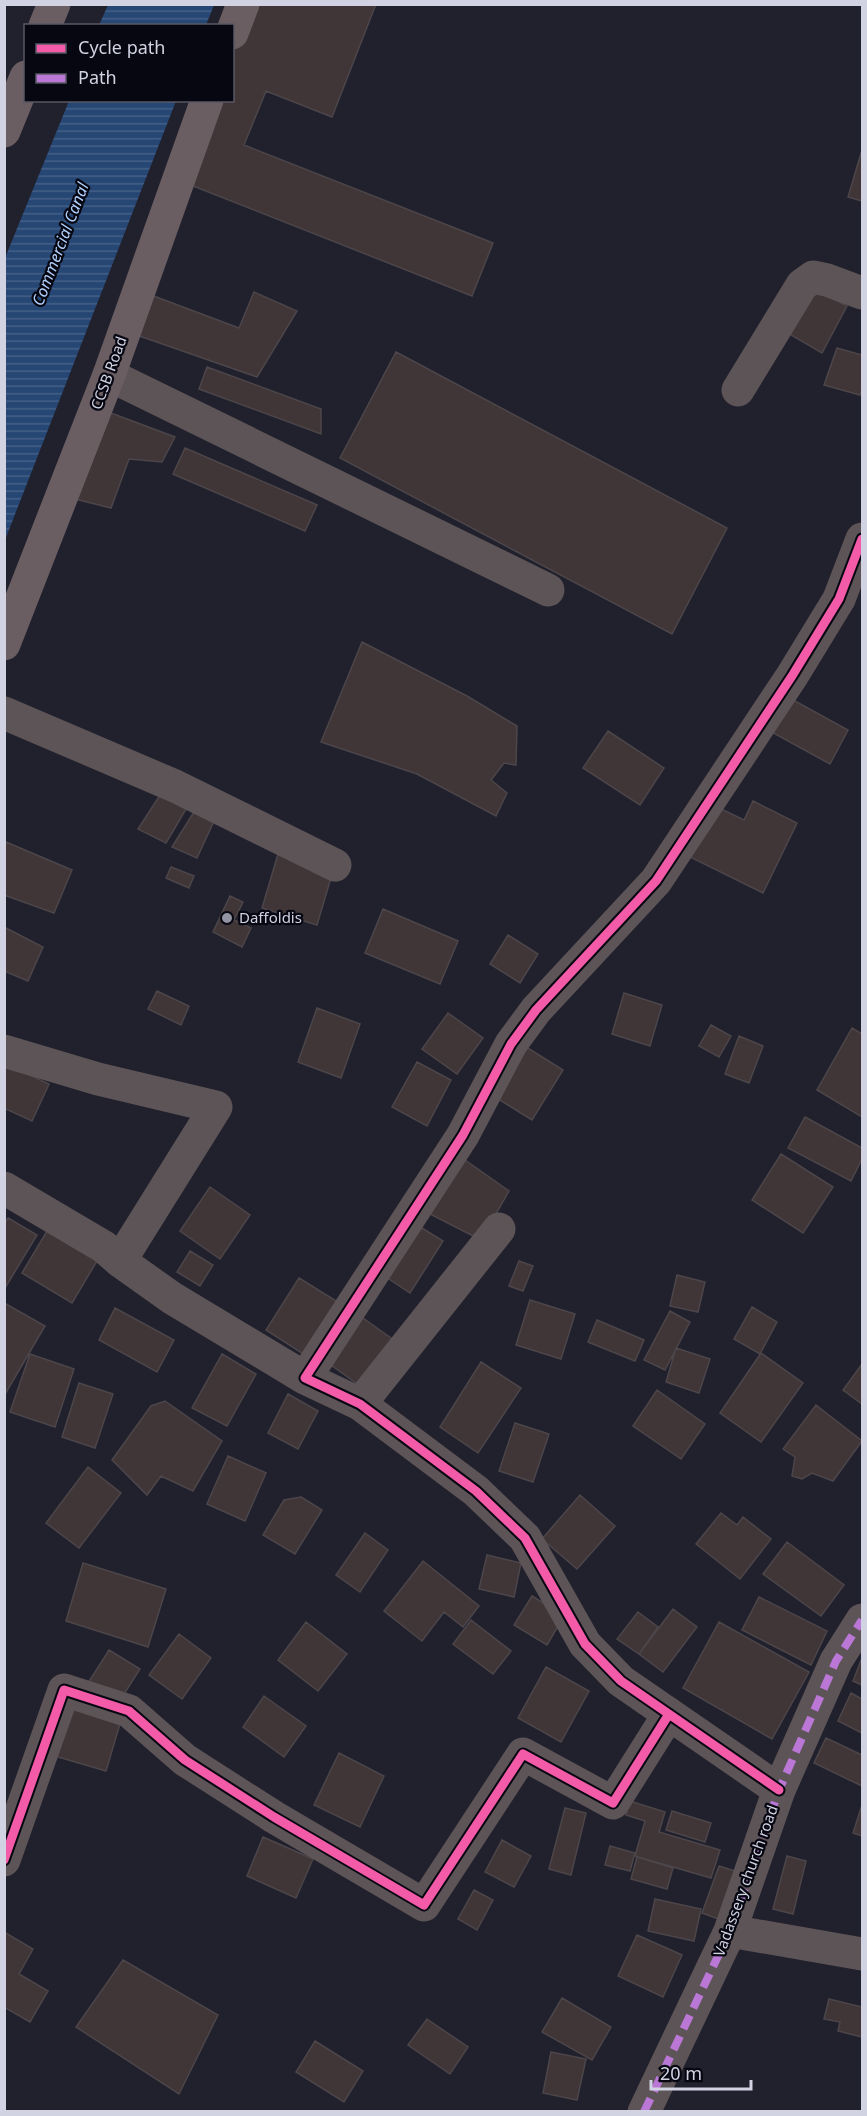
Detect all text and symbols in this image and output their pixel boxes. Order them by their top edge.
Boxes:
legend [24,24,234,102]
text: Cycle path [78,35,165,59]
text: Path [78,65,117,89]
water label: Commercial Canal [26,178,94,309]
street label: CCSB Road [86,333,131,412]
place label: Daffoldis [239,907,302,927]
marker: Daffoldis [220,911,234,925]
street label: Vadassery church road [708,1802,782,1959]
scale bar [651,2053,752,2091]
text: 20 m [660,2061,702,2085]

